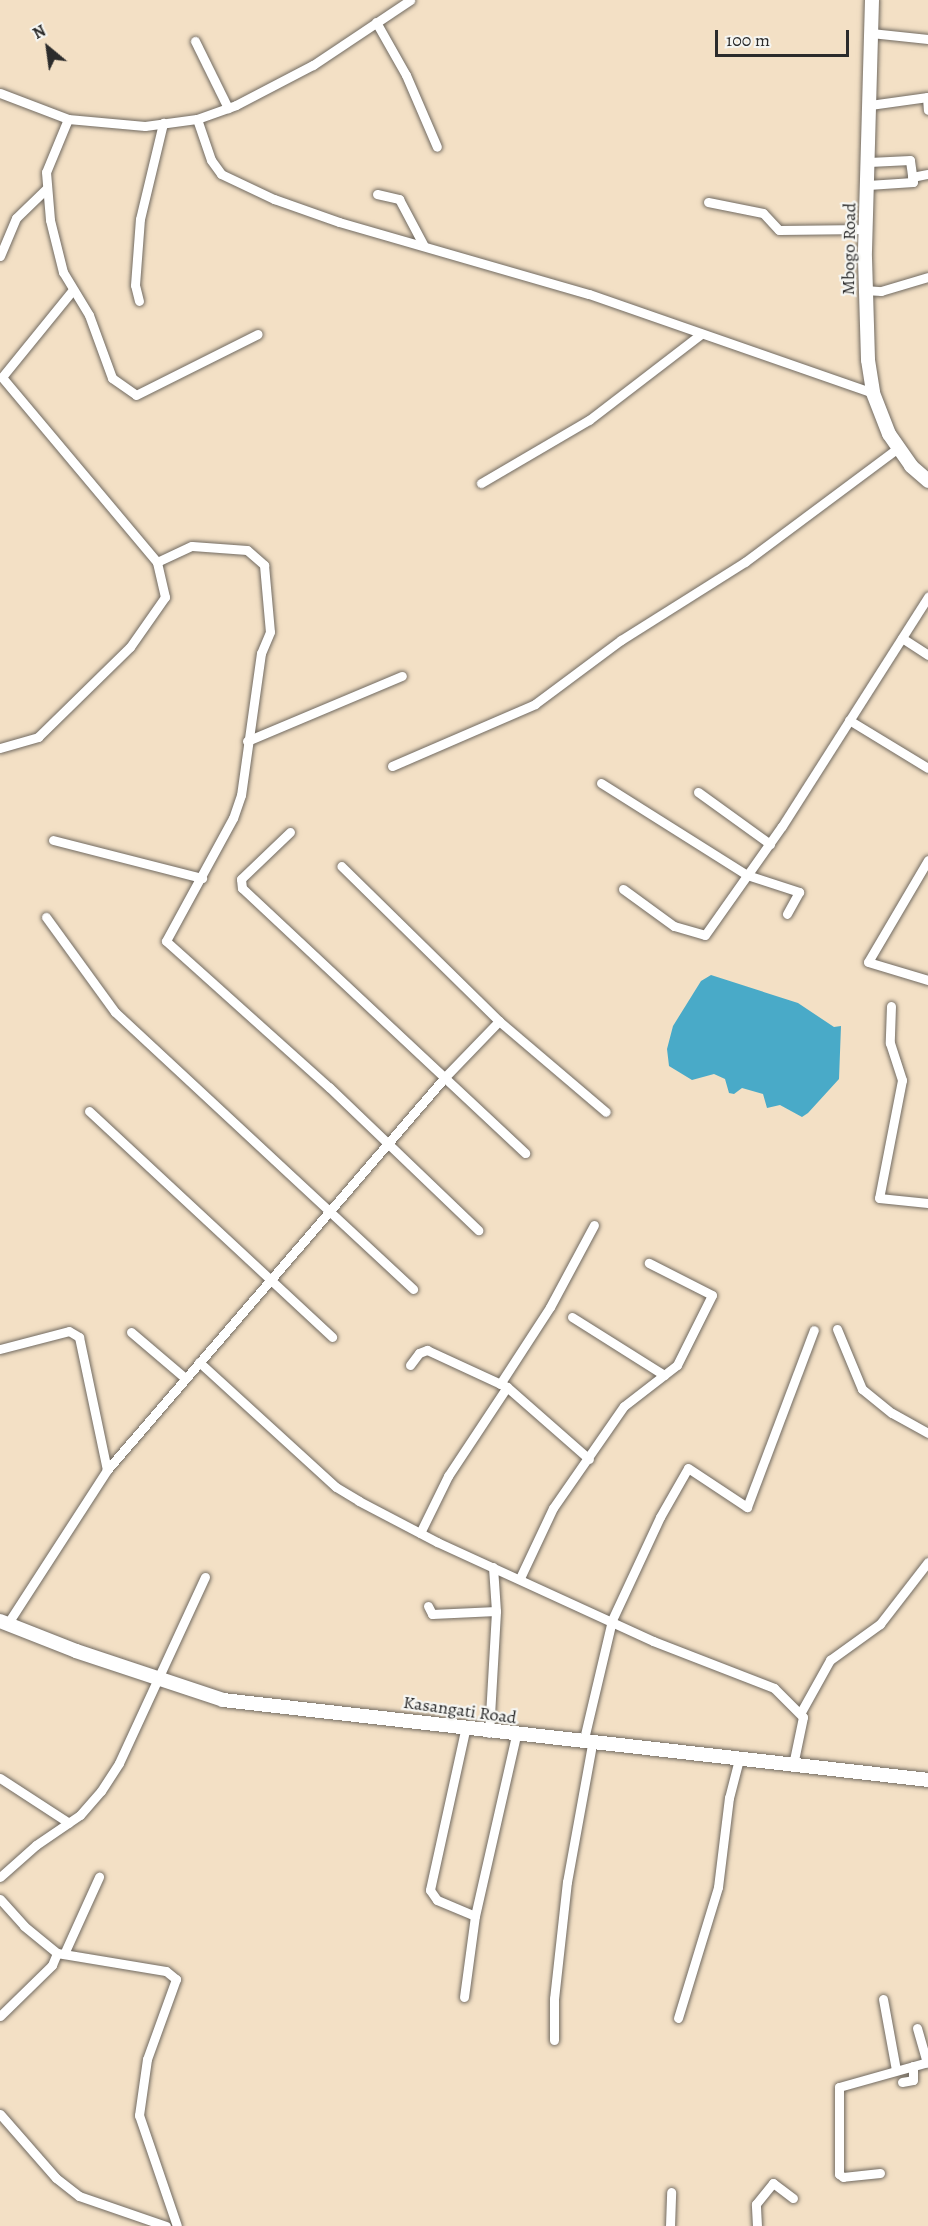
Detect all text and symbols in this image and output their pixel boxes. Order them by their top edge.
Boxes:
north arrow [18,18,78,78]
scale bar [718,18,852,56]
text: N [29,20,50,45]
text: 100 m [726,28,770,52]
street label: Mbogo Road [837,203,861,295]
street label: Kasangati Road [402,1691,518,1729]

